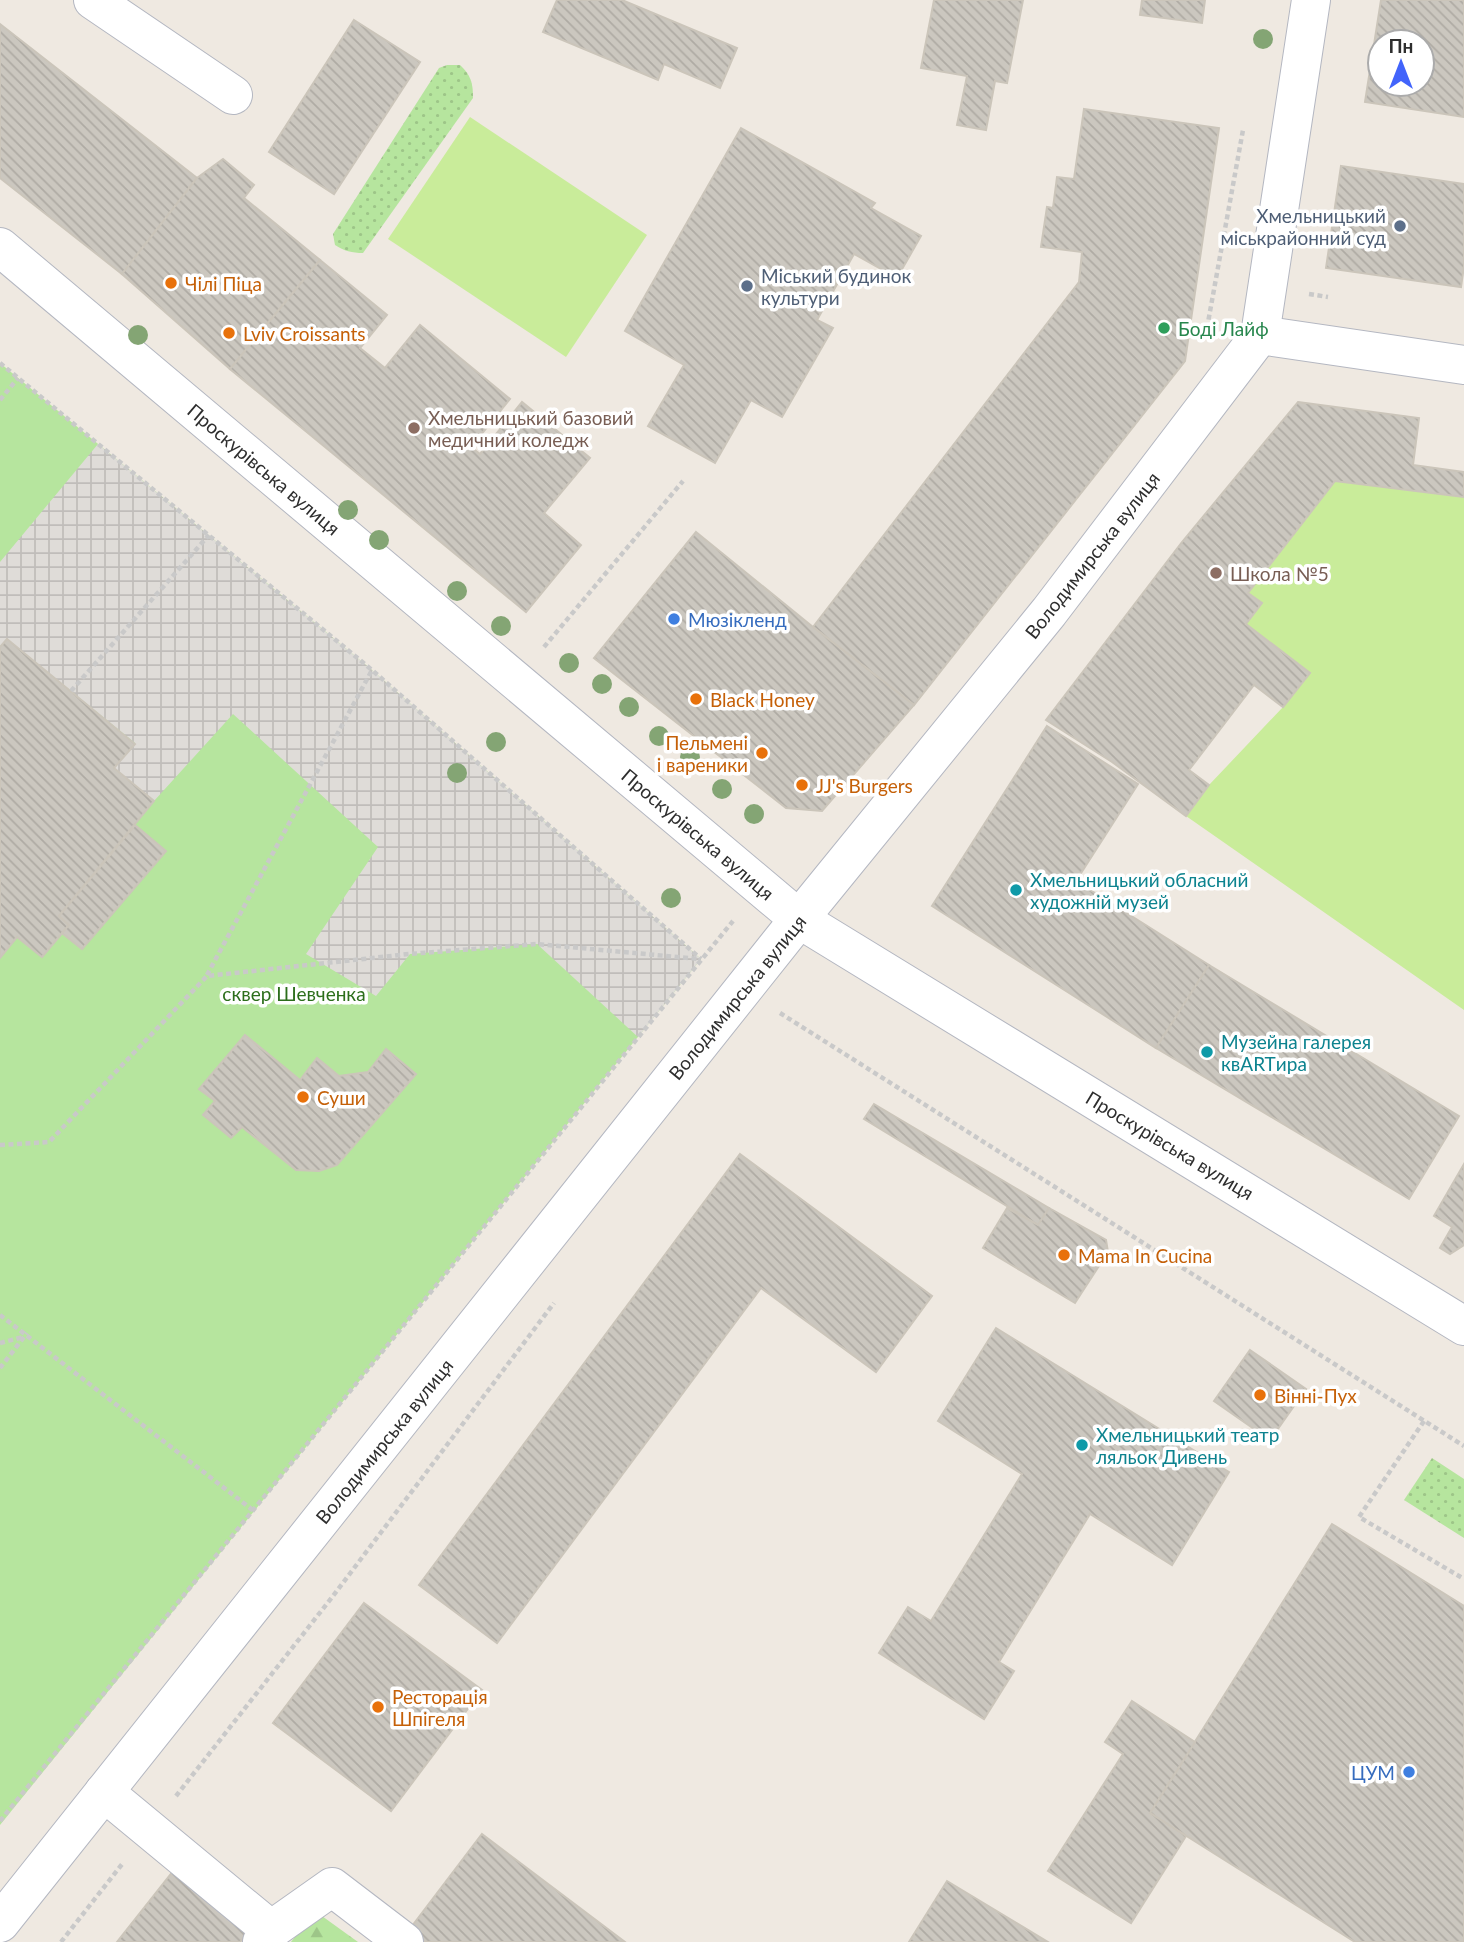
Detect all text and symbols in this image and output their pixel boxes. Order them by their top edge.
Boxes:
north arrow [1366,28,1436,98]
text: Пн [1389,34,1413,57]
place label: Хмельницький міськрайонний суд [1220,204,1386,249]
marker: Хмельницький міськрайонний суд [1392,218,1408,234]
place label: Міський будинок культури [761,264,912,309]
place label: Чілі Піца [185,272,262,295]
marker: Чілі Піца [163,275,179,291]
marker: Міський будинок культури [739,278,755,294]
place label: Боді Лайф [1178,317,1269,340]
marker: Боді Лайф [1156,320,1172,336]
place label: Lviv Croissants [243,322,365,345]
marker: Lviv Croissants [221,325,237,341]
street label: Проскурівська вулиця [183,399,345,539]
place label: Хмельницький базовий медичний коледж [428,406,634,451]
marker: Хмельницький базовий медичний коледж [406,420,422,436]
street label: Володимирська вулиця [1020,467,1164,643]
place label: Школа №5 [1230,562,1329,585]
marker: Школа №5 [1208,565,1224,581]
place label: Мюзікленд [688,608,787,631]
marker: Мюзікленд [666,611,682,627]
place label: Black Honey [710,688,815,711]
marker: Black Honey [688,691,704,707]
place label: Пельмені і вареники [657,731,748,776]
marker: Пельмені і вареники [754,745,770,761]
street label: Проскурівська вулиця [617,764,779,904]
place label: JJ's Burgers [816,774,913,797]
marker: JJ's Burgers [794,777,810,793]
place label: Хмельницький обласний художній музей [1030,868,1248,913]
marker: Хмельницький обласний художній музей [1008,882,1024,898]
street label: Володимирська вулиця [664,910,810,1084]
park label: сквер Шевченка [222,982,366,1005]
place label: Музейна галерея квARTира [1221,1030,1371,1075]
marker: Музейна галерея квARTира [1199,1044,1215,1060]
place label: Суши [317,1086,366,1109]
street label: Проскурівська вулиця [1082,1086,1258,1204]
marker: Суши [295,1089,311,1105]
place label: Mama In Cucina [1078,1244,1212,1267]
marker: Mama In Cucina [1056,1247,1072,1263]
street label: Володимирська вулиця [311,1354,457,1528]
place label: Вінні-Пух [1274,1384,1357,1407]
marker: Вінні-Пух [1252,1387,1268,1403]
place label: Хмельницький театр ляльок Дивень [1096,1423,1279,1468]
marker: Хмельницький театр ляльок Дивень [1074,1437,1090,1453]
place label: Ресторація Шпігеля [392,1685,488,1730]
marker: Ресторація Шпігеля [370,1699,386,1715]
place label: ЦУМ [1351,1761,1395,1784]
marker: ЦУМ [1401,1764,1417,1780]

